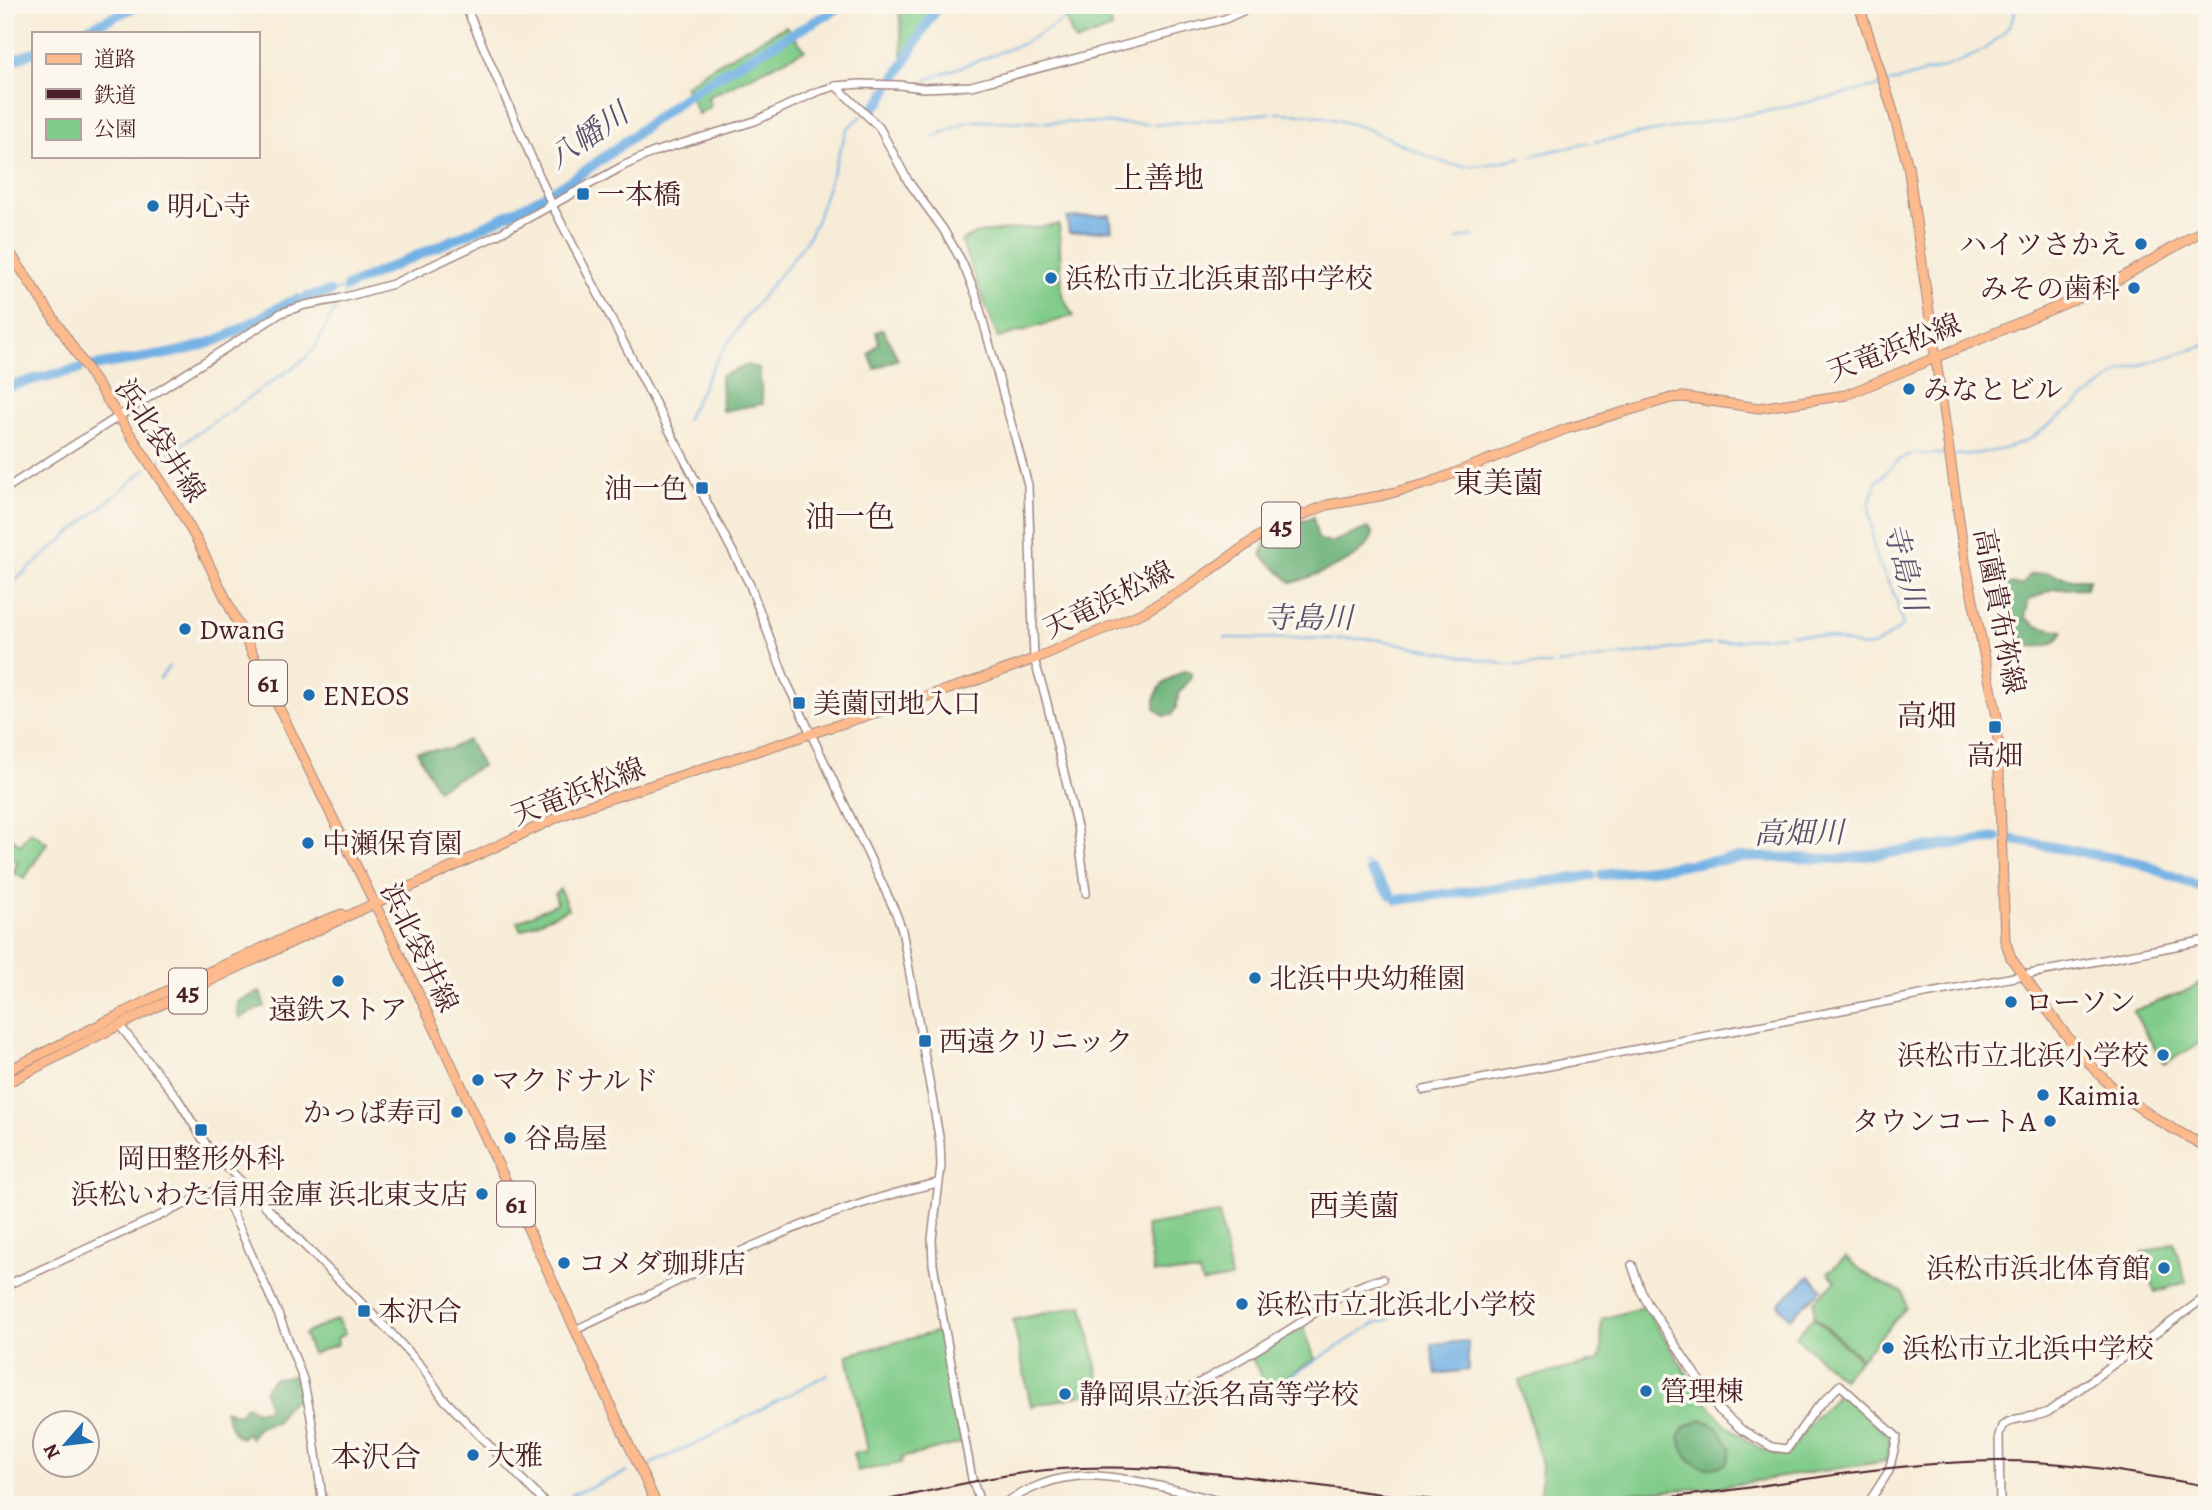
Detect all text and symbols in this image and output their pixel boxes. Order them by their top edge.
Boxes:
legend [32,32,259,158]
text: 道路 [94,45,136,73]
text: 鉄道 [94,81,136,109]
water label: 八幡川 [540,92,639,178]
text: 公園 [94,115,136,143]
district label: 上善地 [1114,158,1204,198]
place label: 一本橋 [597,176,681,214]
marker: 一本橋 [575,186,591,202]
place label: 明心寺 [167,188,251,226]
marker: 明心寺 [145,198,161,214]
place label: ハイツさかえ [1959,226,2127,264]
marker: ハイツさかえ [2133,236,2149,252]
place label: 浜松市立北浜東部中学校 [1065,260,1373,298]
marker: 浜松市立北浜東部中学校 [1043,270,1059,286]
place label: みその歯科 [1980,270,2120,308]
marker: みその歯科 [2126,280,2142,296]
street label: 天竜浜松線 [1822,305,1967,391]
street label: 浜北袋井線 [106,371,214,510]
place label: みなとビル [1923,371,2063,409]
marker: みなとビル [1901,381,1917,397]
district label: 東美薗 [1453,463,1543,503]
place label: 油一色 [604,470,688,508]
marker: 油一色 [694,480,710,496]
district label: 油一色 [805,497,895,537]
road number: 45 [1262,503,1300,548]
water label: 寺島川 [1874,518,1937,619]
street label: 高薗貴布祢線 [1964,525,2034,697]
street label: 天竜浜松線 [1037,552,1180,648]
water label: 寺島川 [1263,598,1356,638]
place label: DwanG [199,611,285,649]
marker: DwanG [177,621,193,637]
road number: 61 [249,660,287,706]
place label: ENEOS [323,677,410,715]
place label: 美薗団地入口 [813,685,981,723]
marker: ENEOS [301,687,317,703]
marker: 美薗団地入口 [791,695,807,711]
district label: 高畑 [1897,696,1957,736]
marker: 高畑 [1987,719,2003,735]
place label: 高畑 [1967,737,2023,775]
street label: 天竜浜松線 [506,749,651,835]
water label: 高畑川 [1754,812,1847,854]
place label: 中瀬保育園 [322,825,462,863]
marker: 中瀬保育園 [300,835,316,851]
street label: 浜北袋井線 [371,876,467,1019]
place label: 北浜中央幼稚園 [1269,960,1465,998]
road number: 45 [169,968,207,1014]
marker: 北浜中央幼稚園 [1247,970,1263,986]
marker: 遠鉄ストア [330,973,346,989]
place label: ローソン [2025,984,2136,1022]
place label: 遠鉄ストア [268,991,408,1029]
marker: ローソン [2003,994,2019,1010]
place label: 西遠クリニック [939,1023,1133,1061]
marker: 西遠クリニック [917,1033,933,1049]
place label: 浜松市立北浜小学校 [1897,1037,2149,1075]
marker: 浜松市立北浜小学校 [2155,1047,2171,1063]
place label: マクドナルド [492,1062,659,1100]
marker: マクドナルド [470,1072,486,1088]
place label: Kaimia [2057,1077,2140,1115]
marker: Kaimia [2035,1087,2051,1103]
place label: かっぱ寿司 [303,1094,443,1132]
place label: タウンコートA [1852,1103,2037,1141]
marker: かっぱ寿司 [449,1104,465,1120]
marker: タウンコートA [2042,1113,2058,1129]
place label: 谷島屋 [524,1120,608,1158]
marker: 岡田整形外科 [193,1122,209,1138]
marker: 谷島屋 [502,1130,518,1146]
place label: 岡田整形外科 [117,1140,285,1178]
place label: 浜松いわた信用金庫 浜北東支店 [70,1176,468,1214]
road number: 61 [497,1182,535,1226]
marker: 浜松いわた信用金庫 浜北東支店 [474,1186,490,1202]
district label: 西美薗 [1309,1186,1399,1226]
place label: コメダ珈琲店 [578,1245,746,1283]
place label: 浜松市浜北体育館 [1926,1250,2150,1288]
marker: コメダ珈琲店 [556,1255,572,1271]
marker: 浜松市浜北体育館 [2156,1260,2172,1276]
place label: 浜松市立北浜北小学校 [1256,1286,1536,1324]
place label: 本沢合 [378,1293,462,1331]
marker: 浜松市立北浜北小学校 [1234,1296,1250,1312]
marker: 本沢合 [356,1303,372,1319]
place label: 浜松市立北浜中学校 [1902,1330,2154,1368]
marker: 浜松市立北浜中学校 [1880,1340,1896,1356]
place label: 管理棟 [1660,1373,1744,1411]
place label: 静岡県立浜名高等学校 [1079,1376,1359,1414]
marker: 管理棟 [1638,1383,1654,1399]
marker: 静岡県立浜名高等学校 [1057,1386,1073,1402]
north arrow [32,1408,102,1478]
district label: 本沢合 [331,1437,421,1477]
place label: 大雅 [487,1437,543,1475]
text: N [37,1439,67,1464]
marker: 大雅 [465,1447,481,1463]

